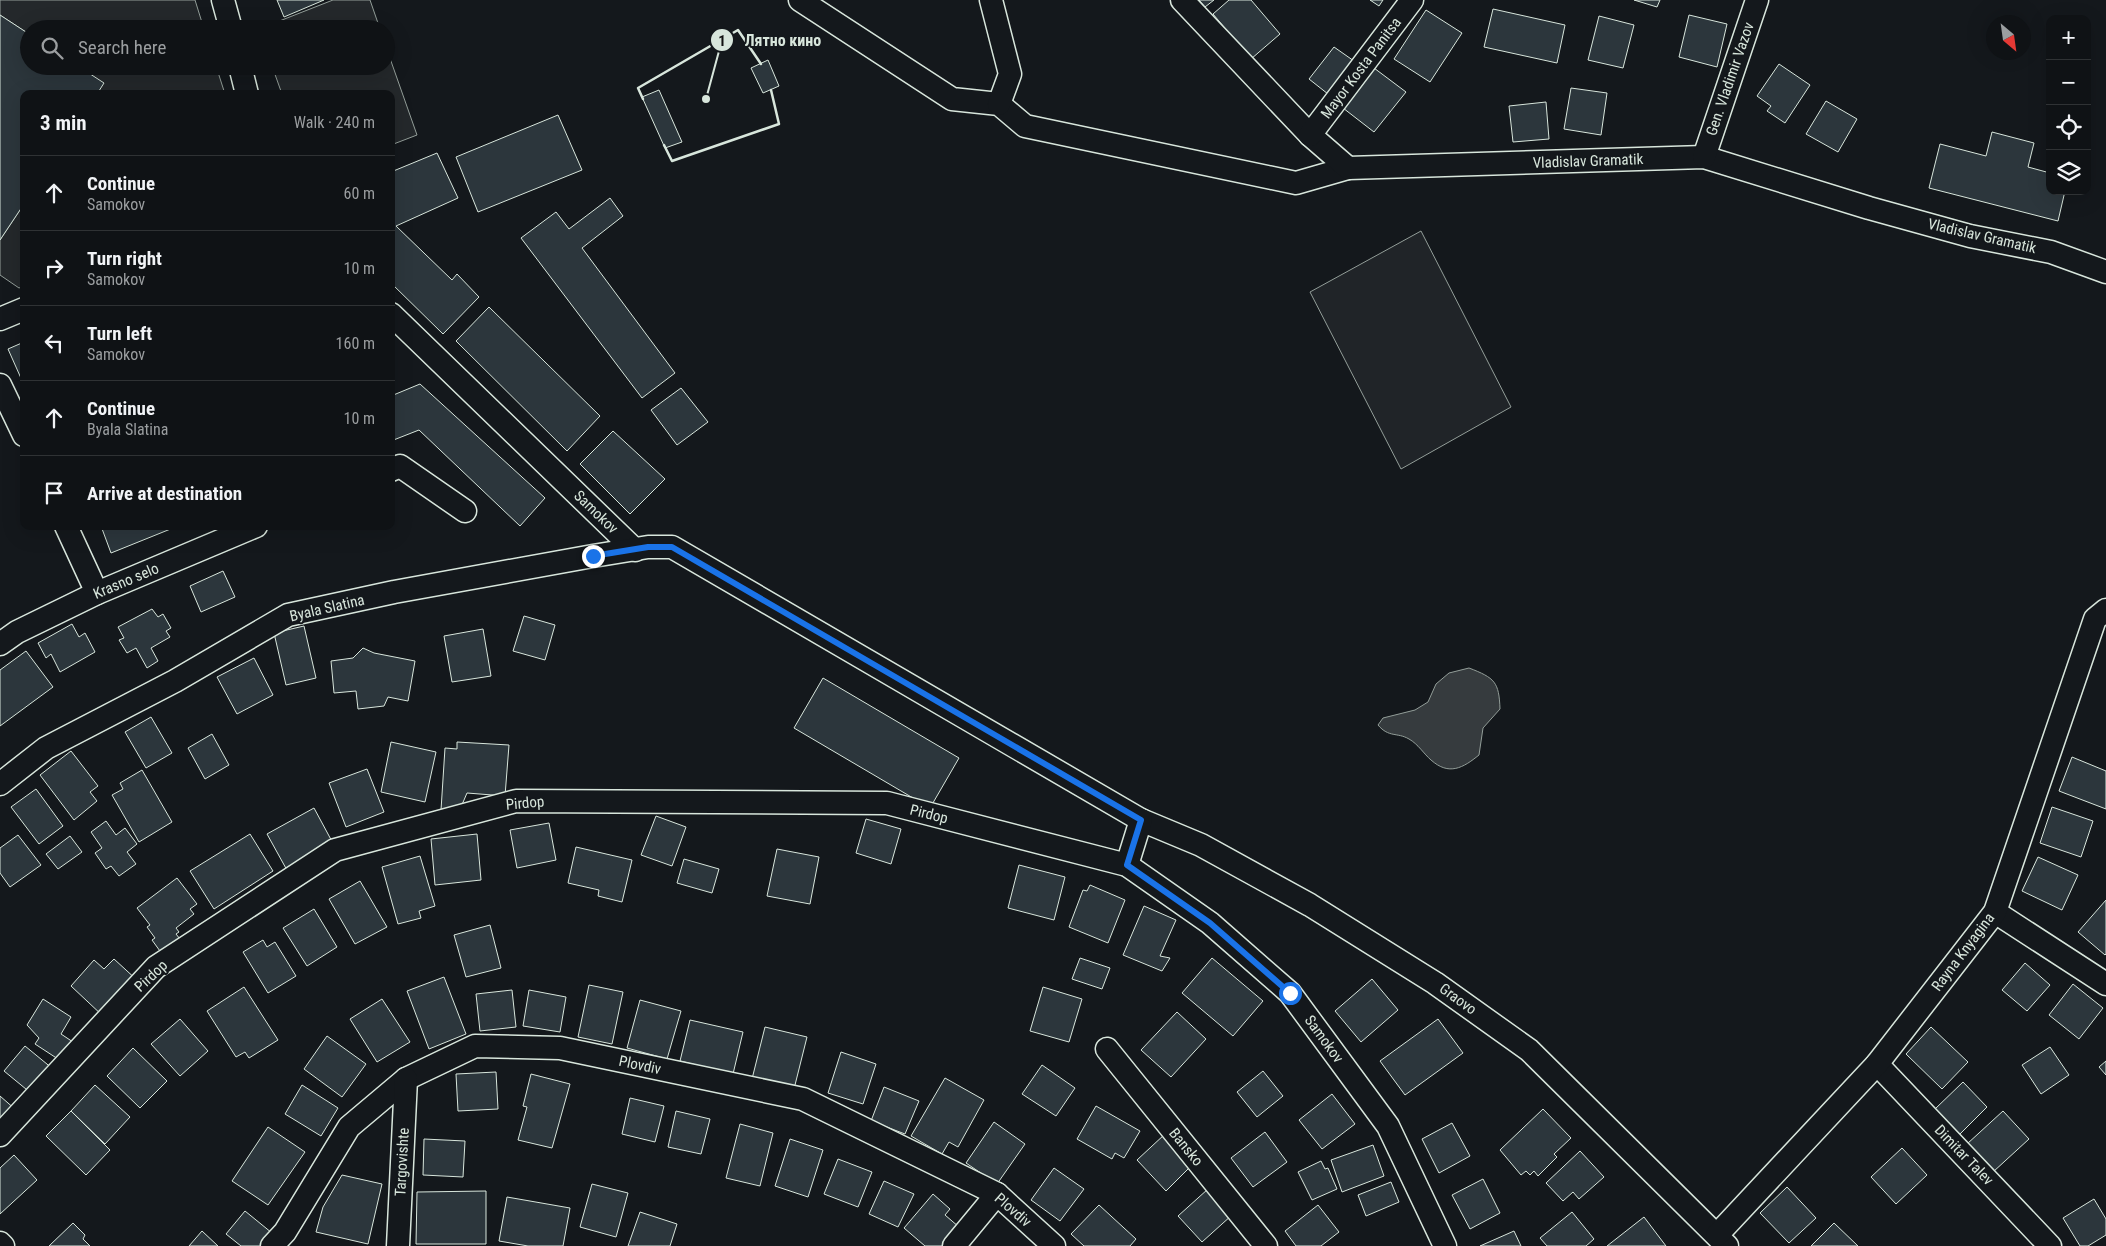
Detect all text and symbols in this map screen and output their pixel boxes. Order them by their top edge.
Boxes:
street label: Mayor Kosta Panitsa [1317,14,1405,122]
north arrow [1986,15,2031,60]
map controls [2046,15,2091,195]
button: + [2046,15,2091,60]
street label: Gen. Vladimir Vazov [1702,19,1758,138]
search box [20,20,395,75]
callout: Лятно кино [710,25,831,56]
text: Лятно кино [745,31,821,50]
text: 1 [718,32,726,50]
icon: search [38,34,66,62]
text: Search here [78,36,166,59]
button: − [2046,60,2091,105]
button: locate [2046,105,2091,150]
text: 3 min [40,111,87,135]
text: Walk · 240 m [294,113,375,132]
street label: Vladislav Gramatik [1532,150,1644,172]
button: layers [2046,150,2091,195]
text: Continue [87,172,155,195]
icon: ahead [40,179,68,207]
text: 60 m [343,184,375,203]
text: Samokov [87,195,145,214]
street label: Vladislav Gramatik [1926,215,2038,257]
text: Turn right [87,247,162,270]
icon: right [40,254,68,282]
text: 10 m [343,259,375,278]
text: Samokov [87,270,145,289]
text: Turn left [87,322,152,345]
icon: left [40,329,68,357]
text: 160 m [336,334,375,353]
text: Samokov [87,345,145,364]
text: Continue [87,397,155,420]
icon: ahead [40,404,68,432]
text: 10 m [343,409,375,428]
text: Byala Slatina [87,420,168,439]
icon: arrive [40,479,68,507]
text: Arrive at destination [87,482,242,505]
street label: Samokov [570,487,622,538]
route end [582,545,605,568]
street label: Krasno selo [90,559,162,603]
street label: Byala Slatina [288,591,366,625]
street label: Pirdop [505,792,545,814]
street label: Pirdop [908,801,950,827]
street label: Rayna Knyagina [1928,909,1998,995]
street label: Pirdop [131,956,171,996]
street label: Graovo [1436,979,1480,1019]
route start [1279,982,1302,1005]
street label: Samokov [1301,1012,1348,1067]
street label: Plovdiv [617,1052,663,1078]
street label: Dimitar Talev [1931,1121,1998,1189]
street label: Bansko [1165,1124,1207,1170]
street label: Targovishte [391,1127,413,1197]
street label: Plovdiv [991,1189,1035,1231]

